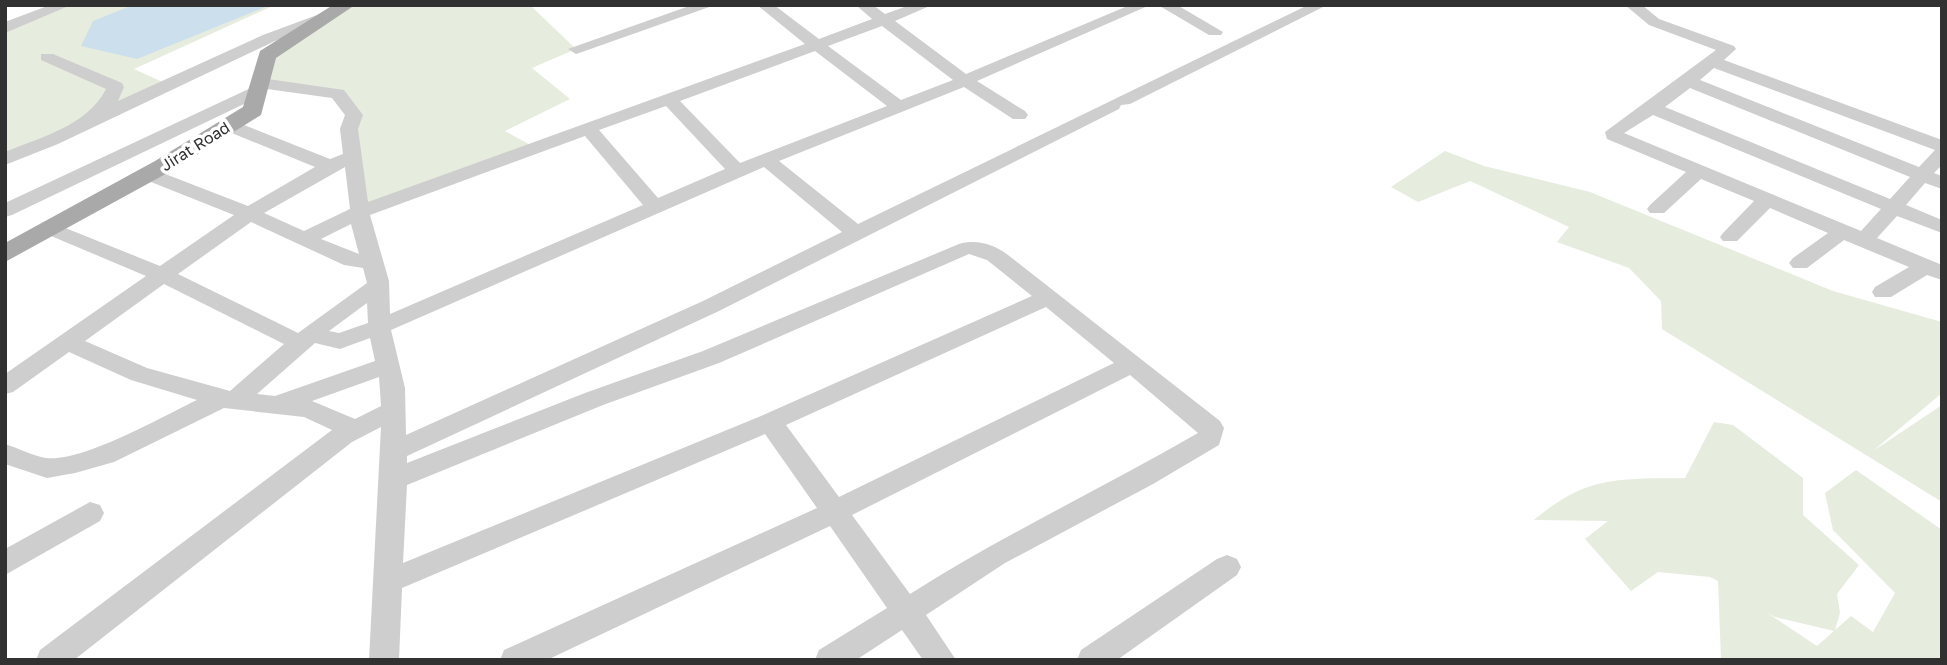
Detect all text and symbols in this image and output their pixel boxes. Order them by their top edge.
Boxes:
street label: Jirat Road [157,117,233,175]

